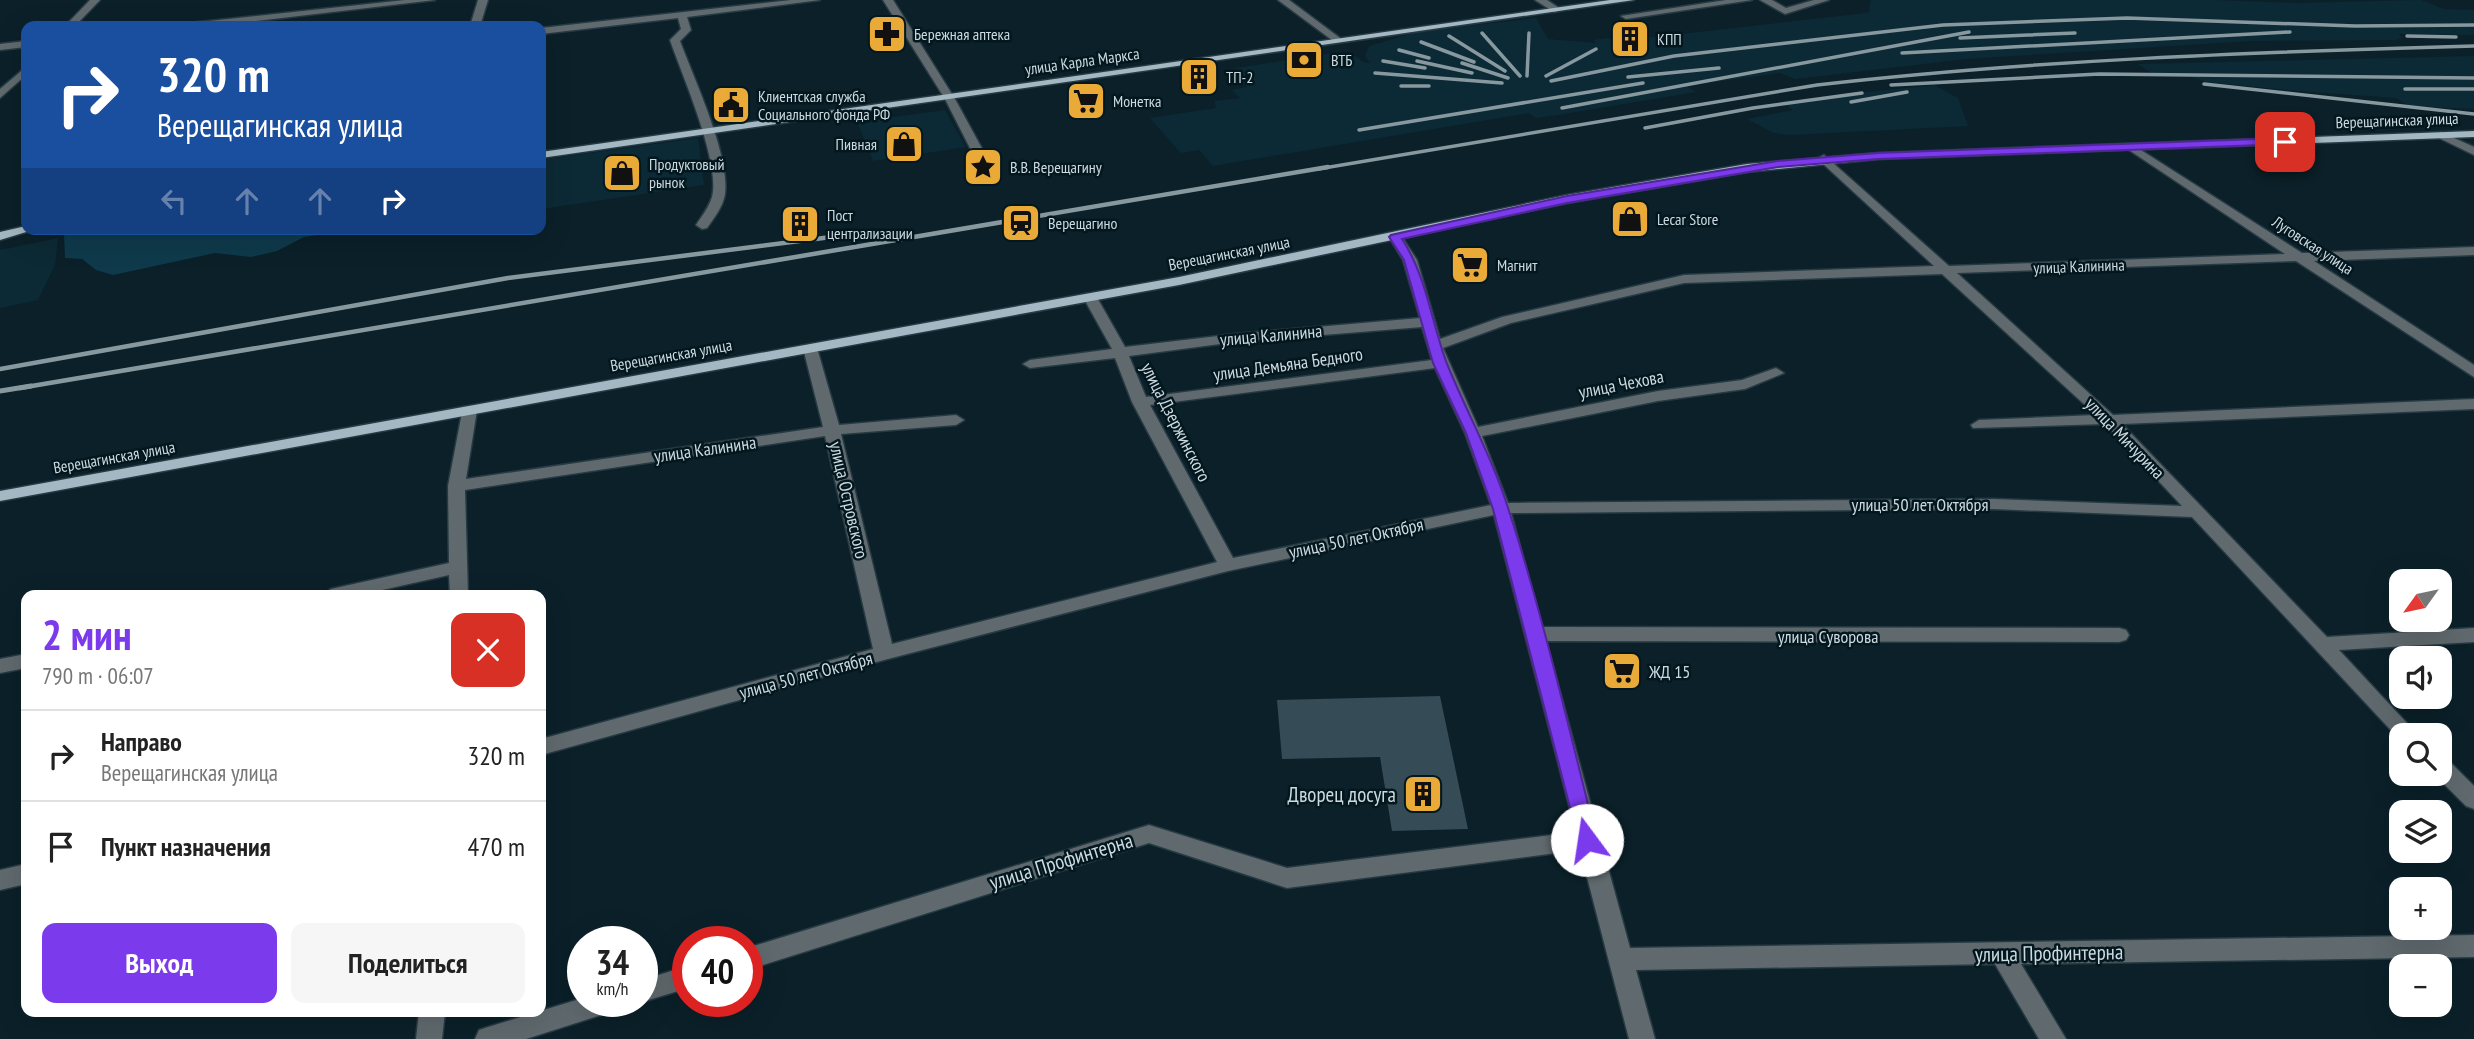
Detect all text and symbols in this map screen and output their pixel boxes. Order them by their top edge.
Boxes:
pharmacy icon: Бережная аптека [866,13,908,55]
building icon: КПП [1609,18,1651,60]
place label: Бережная аптека [914,24,1010,44]
place label: КПП [1657,29,1682,49]
bank icon: ВТБ [1283,39,1325,81]
text: 320 m [157,42,270,106]
street label: улица Карла Маркса [1023,43,1141,79]
icon: right [42,49,133,140]
place label: ВТБ [1331,50,1353,70]
building icon: ТП-2 [1178,56,1220,98]
place label: ТП-2 [1226,67,1253,87]
supermarket icon: Монетка [1065,80,1107,122]
public building icon: Клиентская служба Социального фонда РФ [710,84,752,126]
place label: Клиентская служба Социального фонда РФ [758,86,890,124]
place label: Монетка [1113,91,1161,111]
text: Верещагинская улица [157,104,403,146]
street label: Верещагинская улица [2335,108,2459,132]
pin [2255,112,2315,172]
shop icon: Пивная [883,123,925,165]
icon: arrive [2266,123,2304,161]
place label: Пивная [836,134,877,154]
place icon: В.В. Верещагину [962,146,1004,188]
shop icon: Продуктовый рынок [601,152,643,194]
place label: Продуктовый рынок [649,154,724,192]
place label: В.В. Верещагину [1010,157,1102,177]
icon: left [155,182,193,220]
icon: ahead [228,182,266,220]
icon: ahead [301,182,339,220]
icon: right [374,182,412,220]
shop icon: Lecar Store [1609,198,1651,240]
station icon: Верещагино [1000,202,1042,244]
building icon: Пост централизации [779,203,821,245]
place label: Пост централизации [827,205,913,243]
place label: Lecar Store [1657,209,1718,229]
street label: Луговская улица [2268,211,2357,279]
place label: Верещагино [1048,213,1118,233]
street label: Верещагинская улица [1167,231,1291,275]
supermarket icon: Магнит [1449,244,1491,286]
street label: улица Калинина [2033,254,2125,278]
place label: Магнит [1497,255,1538,275]
street label: улица Калинина [1219,319,1323,351]
street label: Верещагинская улица [609,334,733,376]
street label: улица Демьяна Бедного [1212,342,1364,386]
street label: улица Дзержинского [1136,358,1216,486]
street label: улица Чехова [1577,365,1665,403]
street label: улица Мичурина [2080,392,2170,484]
street label: улица Калинина [653,430,757,468]
street label: Верещагинская улица [52,436,176,478]
street label: улица Островского [824,439,874,561]
street label: улица 50 лет Октября [1852,493,1988,516]
street label: улица 50 лет Октября [1287,513,1425,563]
north arrow [2389,569,2452,632]
map controls [2389,569,2452,1017]
text: 2 мин [42,607,132,662]
button: close [451,613,525,687]
street label: улица Суворова [1778,625,1878,648]
street label: улица 50 лет Октября [737,646,875,704]
button: sound [2389,646,2452,709]
supermarket icon: ЖД 15 [1601,650,1643,692]
place label: ЖД 15 [1648,660,1690,683]
text: 790 m · 06:07 [42,661,154,690]
button: search [2389,723,2452,786]
text: Направо [101,725,182,758]
icon: right [42,737,80,775]
text: 320 m [467,739,525,772]
text: Верещагинская улица [101,758,278,787]
building icon: Дворец досуга [1402,773,1444,815]
place label: Дворец досуга [1288,781,1396,808]
button: layers [2389,800,2452,863]
position arrow [1550,803,1624,877]
street label: улица Профинтерна [986,826,1136,896]
icon: arrive [42,828,80,866]
text: Пункт назначения [101,830,271,863]
text: 470 m [467,830,525,863]
button: + [2389,877,2452,940]
button: Выход [42,923,277,1003]
button: Поделиться [291,923,525,1003]
speed limit sign: 40 [672,926,763,1017]
street label: улица Профинтерна [1975,938,2123,968]
text: 34 [596,939,629,985]
button: − [2389,954,2452,1017]
text: km/h [597,977,628,1000]

